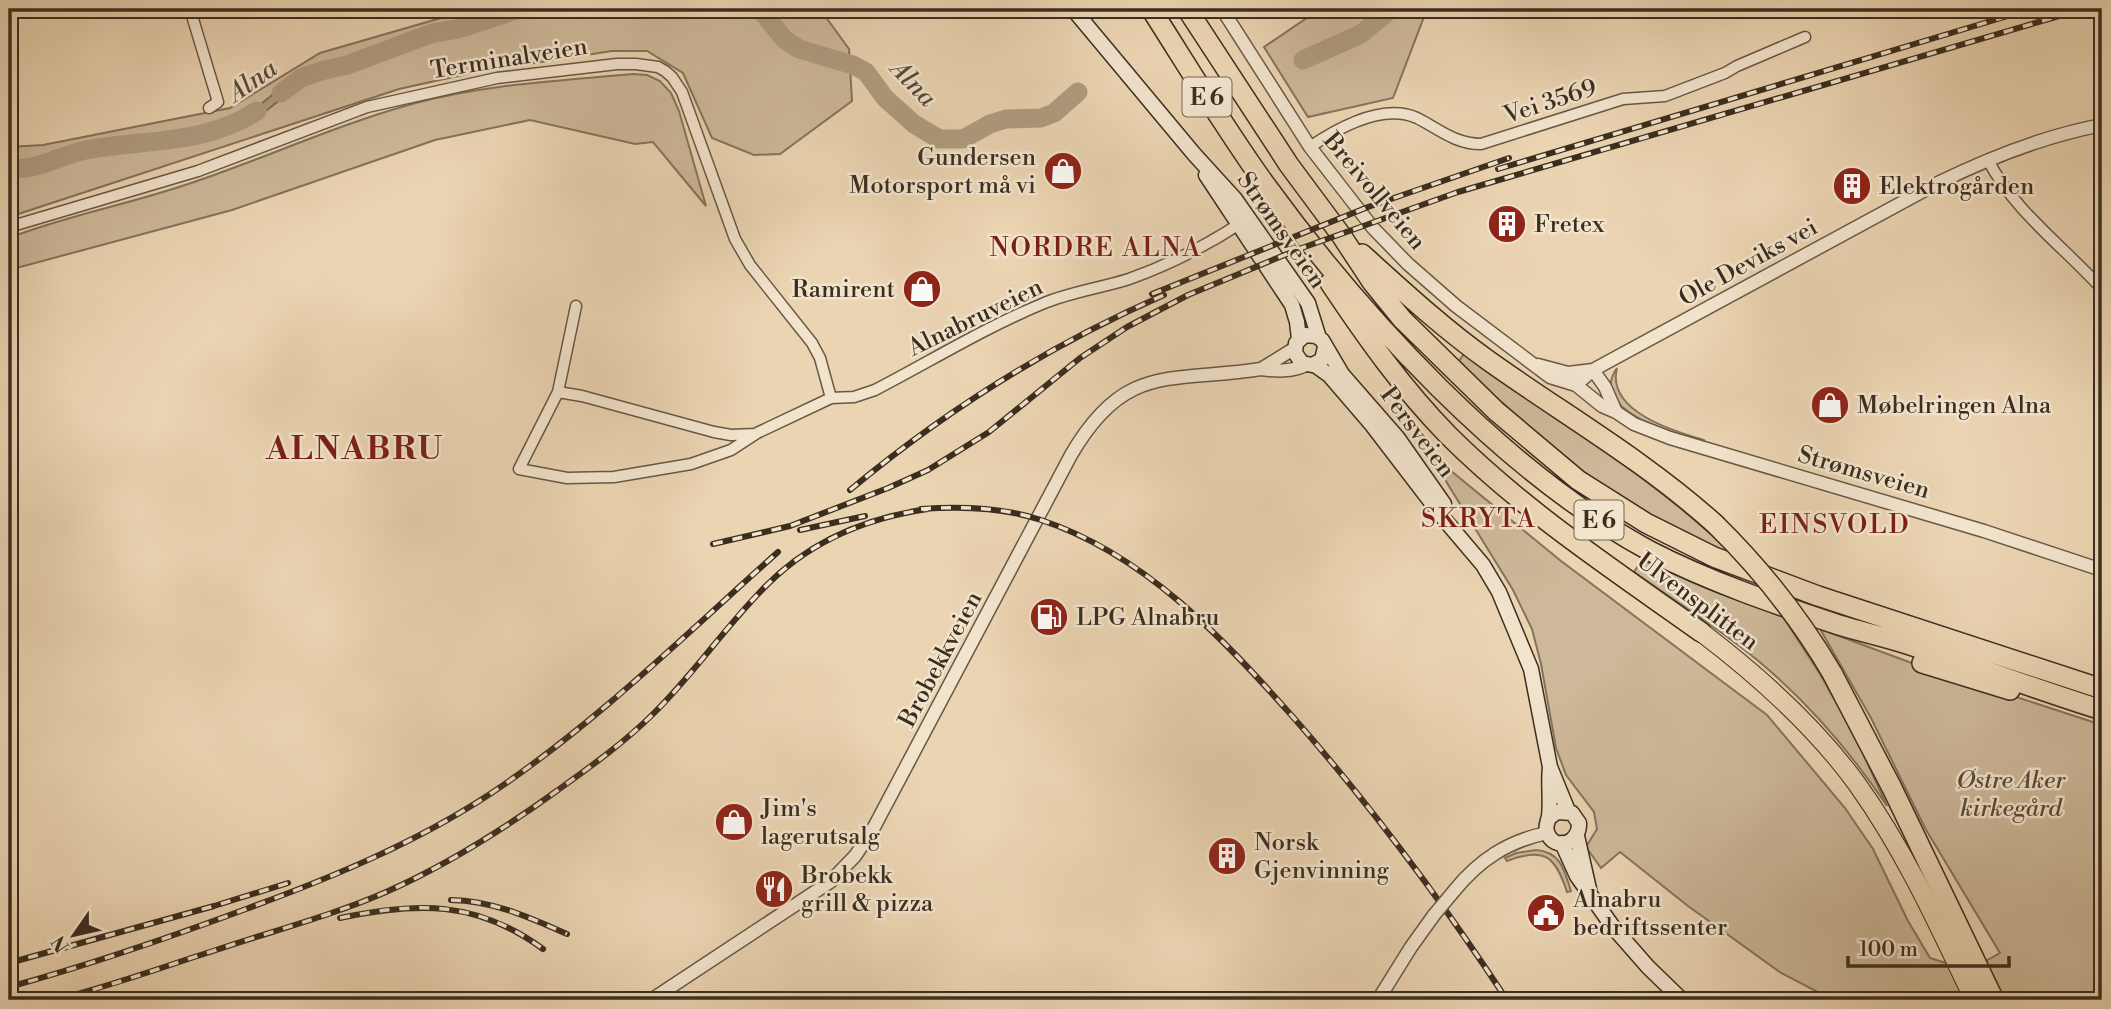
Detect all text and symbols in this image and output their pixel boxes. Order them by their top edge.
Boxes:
street label: Terminalveien [429,32,590,86]
water label: Alna [219,52,284,111]
water label: Alna [881,52,943,114]
street label: Vei 3569 [1499,73,1600,131]
road number: E 6 [1182,78,1232,116]
street label: Breivollveien [1316,126,1432,257]
place label: Gundersen Motorsport må vi [849,143,1036,201]
shop icon: Gundersen Motorsport må vi [1042,150,1084,192]
building icon: Elektrogården [1831,165,1873,207]
street label: Strømsveien [1230,166,1332,295]
place label: Elektrogården [1879,172,2034,202]
building icon: Fretex [1486,203,1528,245]
place label: Fretex [1534,210,1605,240]
street label: Ole Deviks vei [1674,212,1823,313]
district label: NORDRE ALNA [990,232,1202,264]
shop icon: Ramirent [901,268,943,310]
street label: Alnabruveien [902,272,1048,364]
place label: Ramirent [792,275,896,305]
street label: Persveien [1373,381,1461,484]
shop icon: Møbelringen Alna [1809,384,1851,426]
place label: Møbelringen Alna [1857,391,2052,421]
district label: ALNABRU [265,429,444,469]
street label: Strømsveien [1794,440,1933,506]
road number: E 6 [1574,500,1624,540]
district label: SKRYTA [1421,503,1537,535]
district label: EINSVOLD [1759,509,1911,541]
street label: Ulvensplitten [1630,546,1764,658]
street label: Brobekkveien [892,587,989,733]
fuel station icon: LPG Alnabru [1028,596,1070,638]
place label: LPG Alnabru [1076,603,1220,633]
park label: Østre Aker kirkegård [1957,766,2066,824]
place label: Jim's lagerutsalg [760,794,880,852]
shop icon: Jim's lagerutsalg [713,801,755,843]
place label: Norsk Gjenvinning [1254,828,1390,886]
building icon: Norsk Gjenvinning [1206,835,1248,877]
place label: Brobekk grill & pizza [800,861,934,919]
restaurant icon: Brobekk grill & pizza [753,868,795,910]
place label: Alnabru bedriftssenter [1572,885,1728,943]
public building icon: Alnabru bedriftssenter [1525,892,1567,934]
north arrow [38,900,108,970]
scale bar [1848,925,2010,969]
text: N [47,931,75,957]
text: 100 m [1859,937,1918,963]

